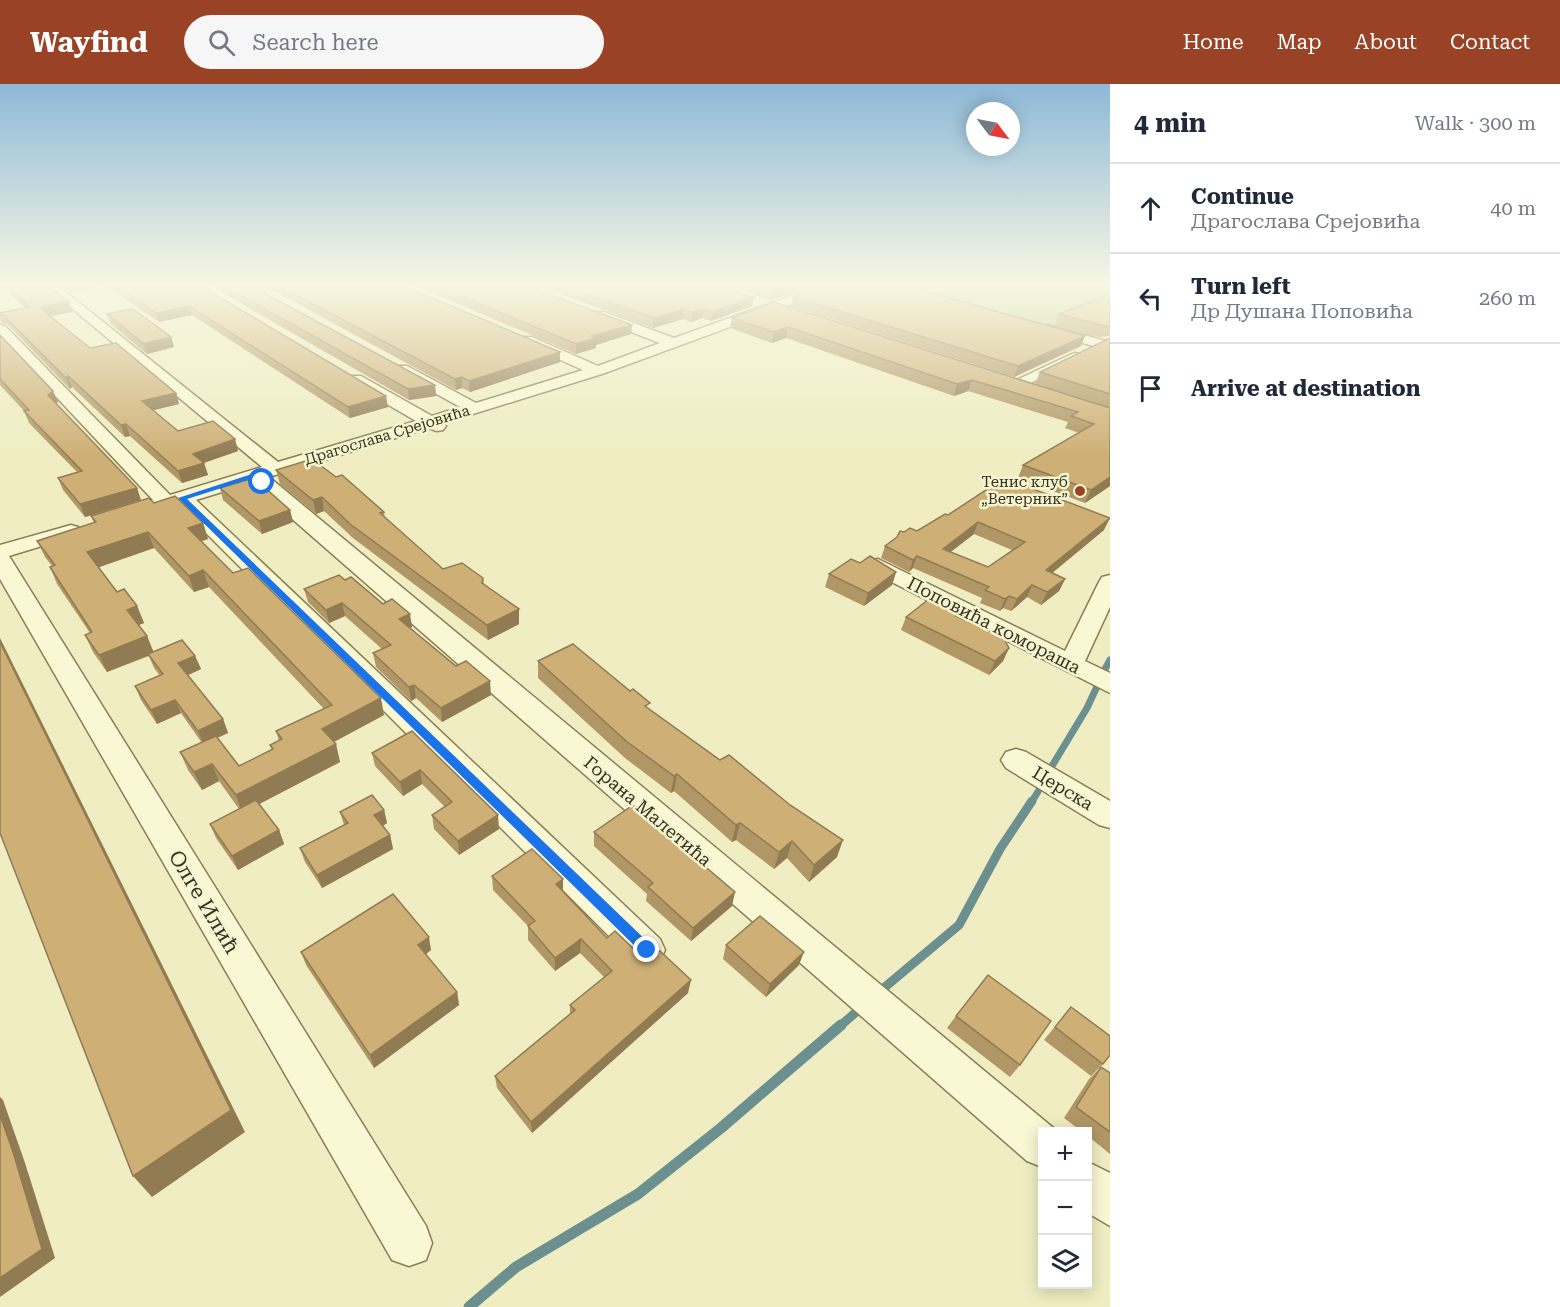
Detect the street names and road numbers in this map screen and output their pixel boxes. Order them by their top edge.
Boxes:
street label: Драгослава Срејовића [302,401,472,469]
street label: Поповића комораша [904,572,1084,678]
street label: Горана Малетића [580,752,716,871]
street label: Церска [1029,762,1097,814]
street label: Олге Илић [164,846,244,958]

